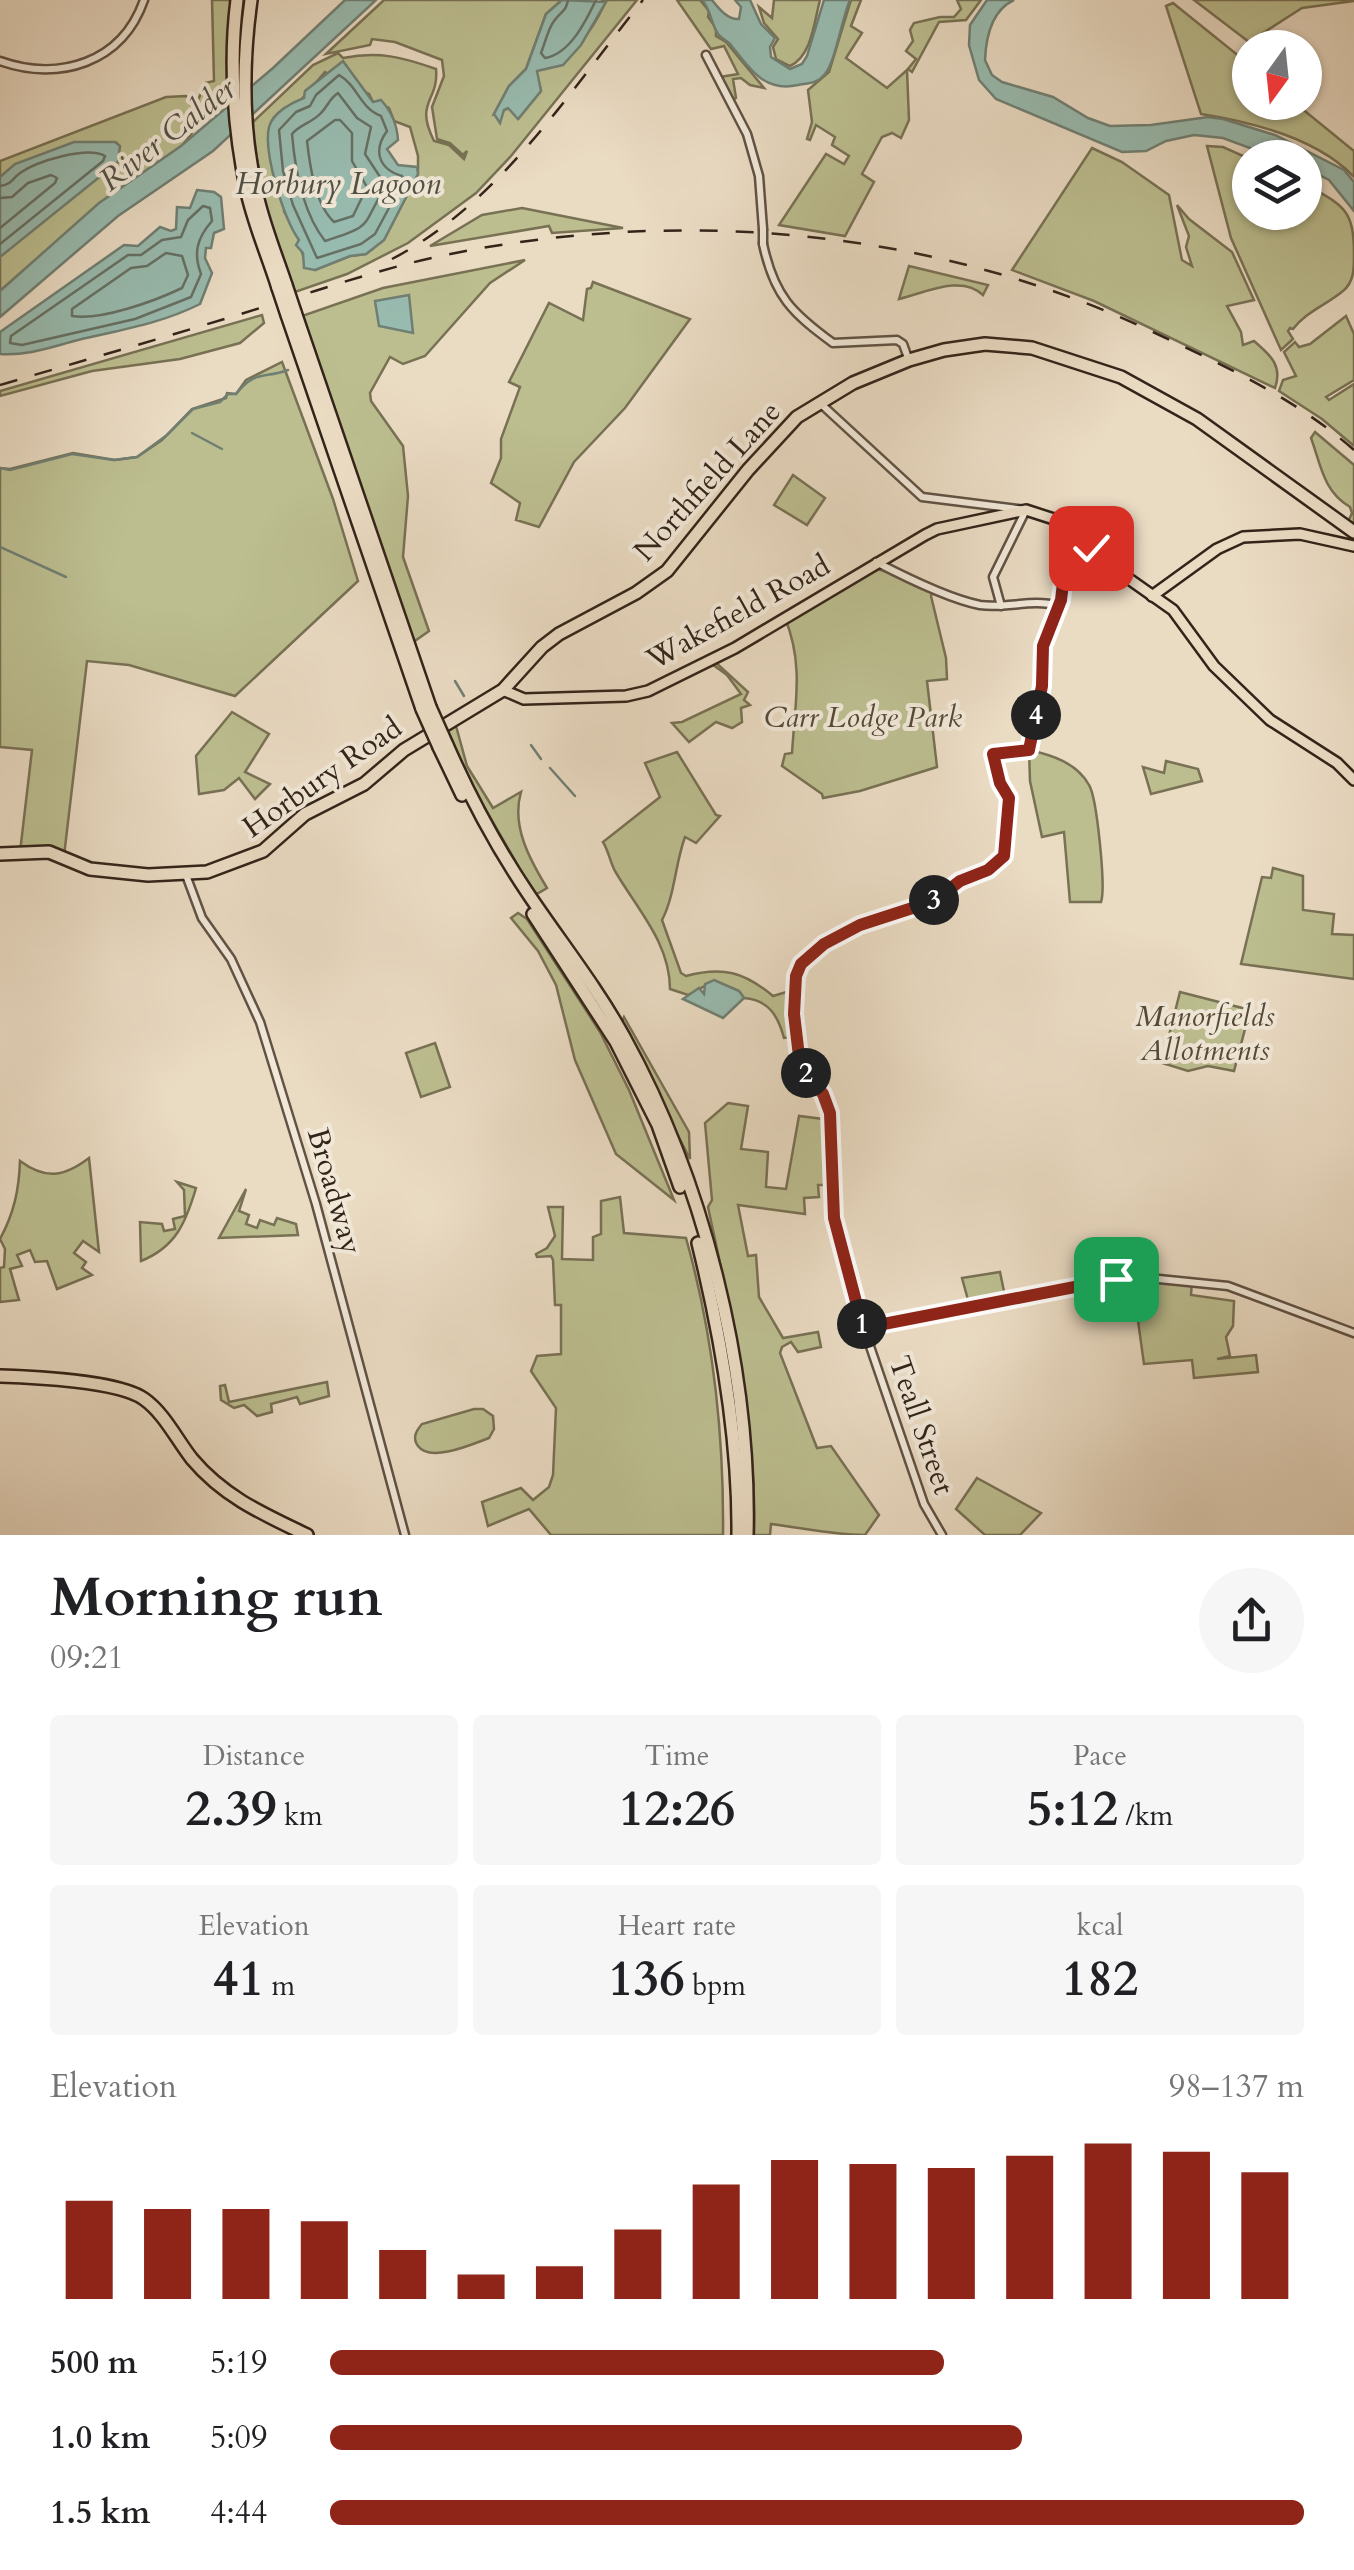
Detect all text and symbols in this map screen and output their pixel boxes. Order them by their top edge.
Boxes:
north arrow [1232,30,1322,120]
map controls [1232,30,1322,230]
water label: River Calder [90,67,246,202]
button: layers [1232,140,1322,230]
water label: Horbury Lagoon [235,162,441,206]
street label: Northfield Lane [624,392,790,570]
pin [1049,506,1134,591]
icon: check [1064,521,1119,576]
street label: Wakefield Road [638,545,837,680]
pin: 4 [1011,690,1061,740]
text: 4 [1029,696,1043,734]
park label: Carr Lodge Park [764,697,962,738]
street label: Horbury Road [235,707,410,847]
pin: 3 [909,875,959,925]
text: 3 [927,881,941,919]
park label: Manorfields Allotments [1135,996,1275,1071]
pin: 2 [781,1048,831,1098]
text: 2 [799,1054,813,1092]
street label: Broadway [297,1123,372,1259]
pin [1074,1237,1159,1322]
icon: arrive [1089,1252,1144,1307]
pin: 1 [837,1299,887,1349]
text: 1 [855,1305,869,1343]
street label: Teall Street [879,1350,965,1500]
text: Morning run [50,1561,383,1635]
button: share [1199,1568,1304,1673]
text: 09:21 [50,1636,124,1680]
text: Distance [203,1737,305,1775]
text: Time [645,1737,709,1775]
text: Pace [1073,1737,1127,1775]
text: 2.39 [185,1775,277,1843]
text: 12:26 [619,1775,735,1843]
text: 5:12 [1027,1775,1118,1843]
text: km [277,1797,323,1835]
text: /km [1118,1797,1173,1835]
text: Elevation [198,1907,310,1945]
text: Heart rate [618,1907,736,1945]
text: kcal [1077,1907,1123,1945]
text: 41 [213,1945,264,2013]
text: 136 [608,1945,685,2013]
text: 182 [1062,1945,1138,2013]
text: m [264,1967,295,2005]
text: bpm [685,1967,746,2005]
text: Elevation [50,2065,177,2109]
text: 98–137 m [1169,2065,1304,2109]
text: 500 m [50,2341,137,2385]
text: 5:19 [210,2341,267,2385]
text: 1.0 km [50,2416,150,2460]
text: 5:09 [210,2416,267,2460]
text: 1.5 km [50,2491,150,2535]
text: 4:44 [210,2491,267,2535]

